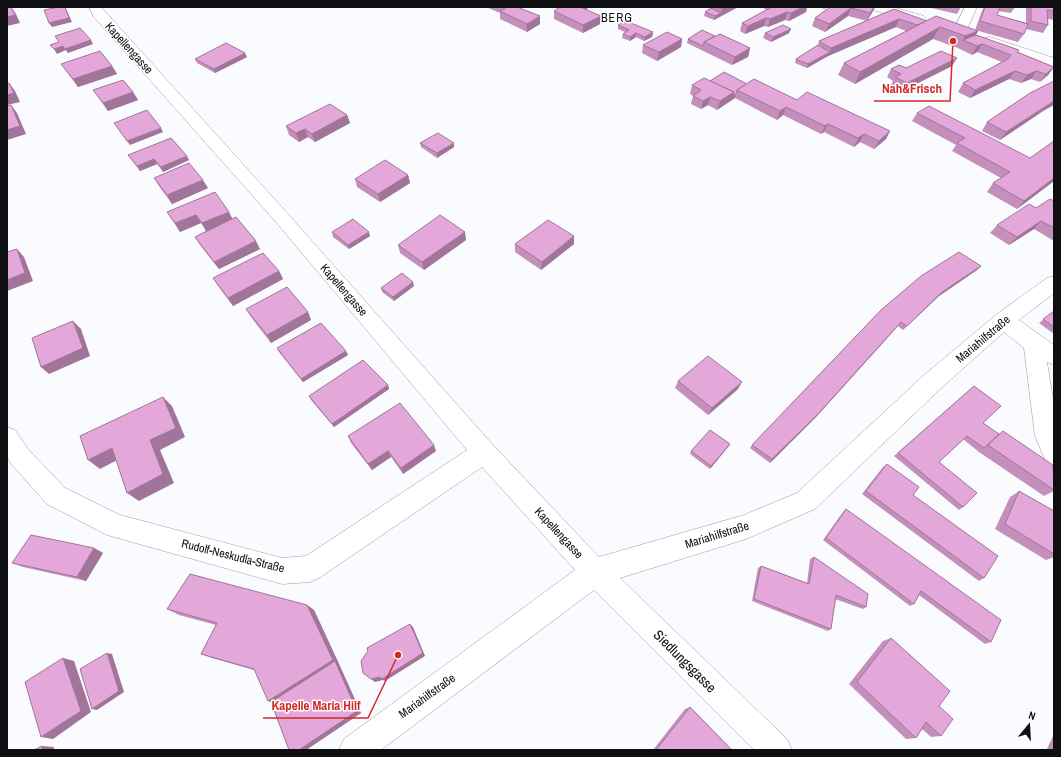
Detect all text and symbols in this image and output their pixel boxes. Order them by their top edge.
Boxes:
district label: BERG [601,10,633,26]
street label: Kapellengasse [101,19,157,77]
callout: Nah&Frisch [874,76,950,101]
text: Nah&Frisch [882,80,942,97]
street label: Kapellengasse [317,260,371,320]
street label: Mariahilfstraße [953,312,1013,366]
street label: Kapellengasse [531,504,587,562]
street label: Mariahilfstraße [683,518,751,552]
street label: Rudolf-Neskudla-Straße [180,535,286,577]
street label: Siedlungsgasse [650,626,720,696]
street label: Mariahilfstraße [396,670,458,722]
callout: Kapelle Maria Hilf [263,693,368,718]
text: Kapelle Maria Hilf [272,697,361,714]
north arrow [1009,705,1049,745]
text: N [1027,708,1037,723]

